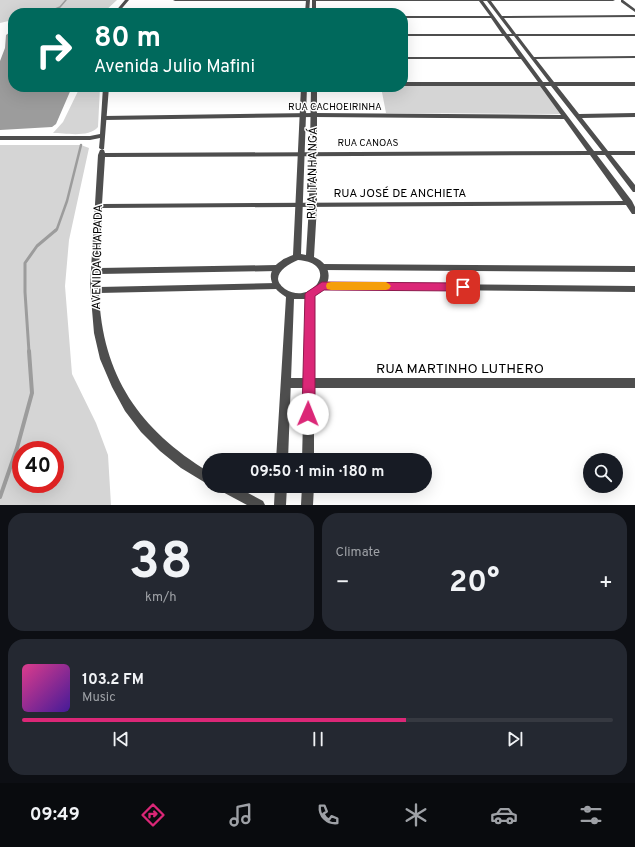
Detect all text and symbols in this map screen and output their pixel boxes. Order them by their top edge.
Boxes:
text: 80 m [94,21,161,57]
icon: right [28,24,80,76]
text: Avenida Julio Mafini [94,56,255,79]
street label: RUA CACHOEIRINHA [288,101,382,114]
street label: RUA ITANHANGÁ [304,127,322,219]
street label: RUA CANOAS [337,137,399,150]
street label: RUA JOSÉ DE ANCHIETA [333,186,467,202]
street label: AVENIDA CHAPADA [89,204,107,310]
pin [446,270,480,304]
icon: arrive [452,276,474,298]
street label: RUA MARTINHO LUTHERO [376,361,544,378]
position arrow [287,393,329,435]
speed limit sign: 40 [12,441,64,493]
map controls [583,453,623,493]
button: search [583,453,623,493]
text: 09:50 · 1 min · 180 m [250,463,384,482]
text: 38 [129,531,193,597]
text: Climate [336,545,380,561]
text: 20° [449,565,500,602]
text: − [336,570,350,597]
text: + [599,570,613,597]
text: km/h [145,590,177,606]
text: 103.2 FM [82,671,144,690]
text: Music [82,690,116,706]
icon: previous [110,728,132,750]
icon: pause [307,728,329,750]
icon: next [504,728,526,750]
icon: directions [139,801,167,829]
icon: music [227,801,255,829]
icon: phone [314,801,342,829]
icon: climate [402,801,430,829]
icon: car [490,801,518,829]
icon: filters [577,801,605,829]
text: 09:49 [30,804,80,827]

